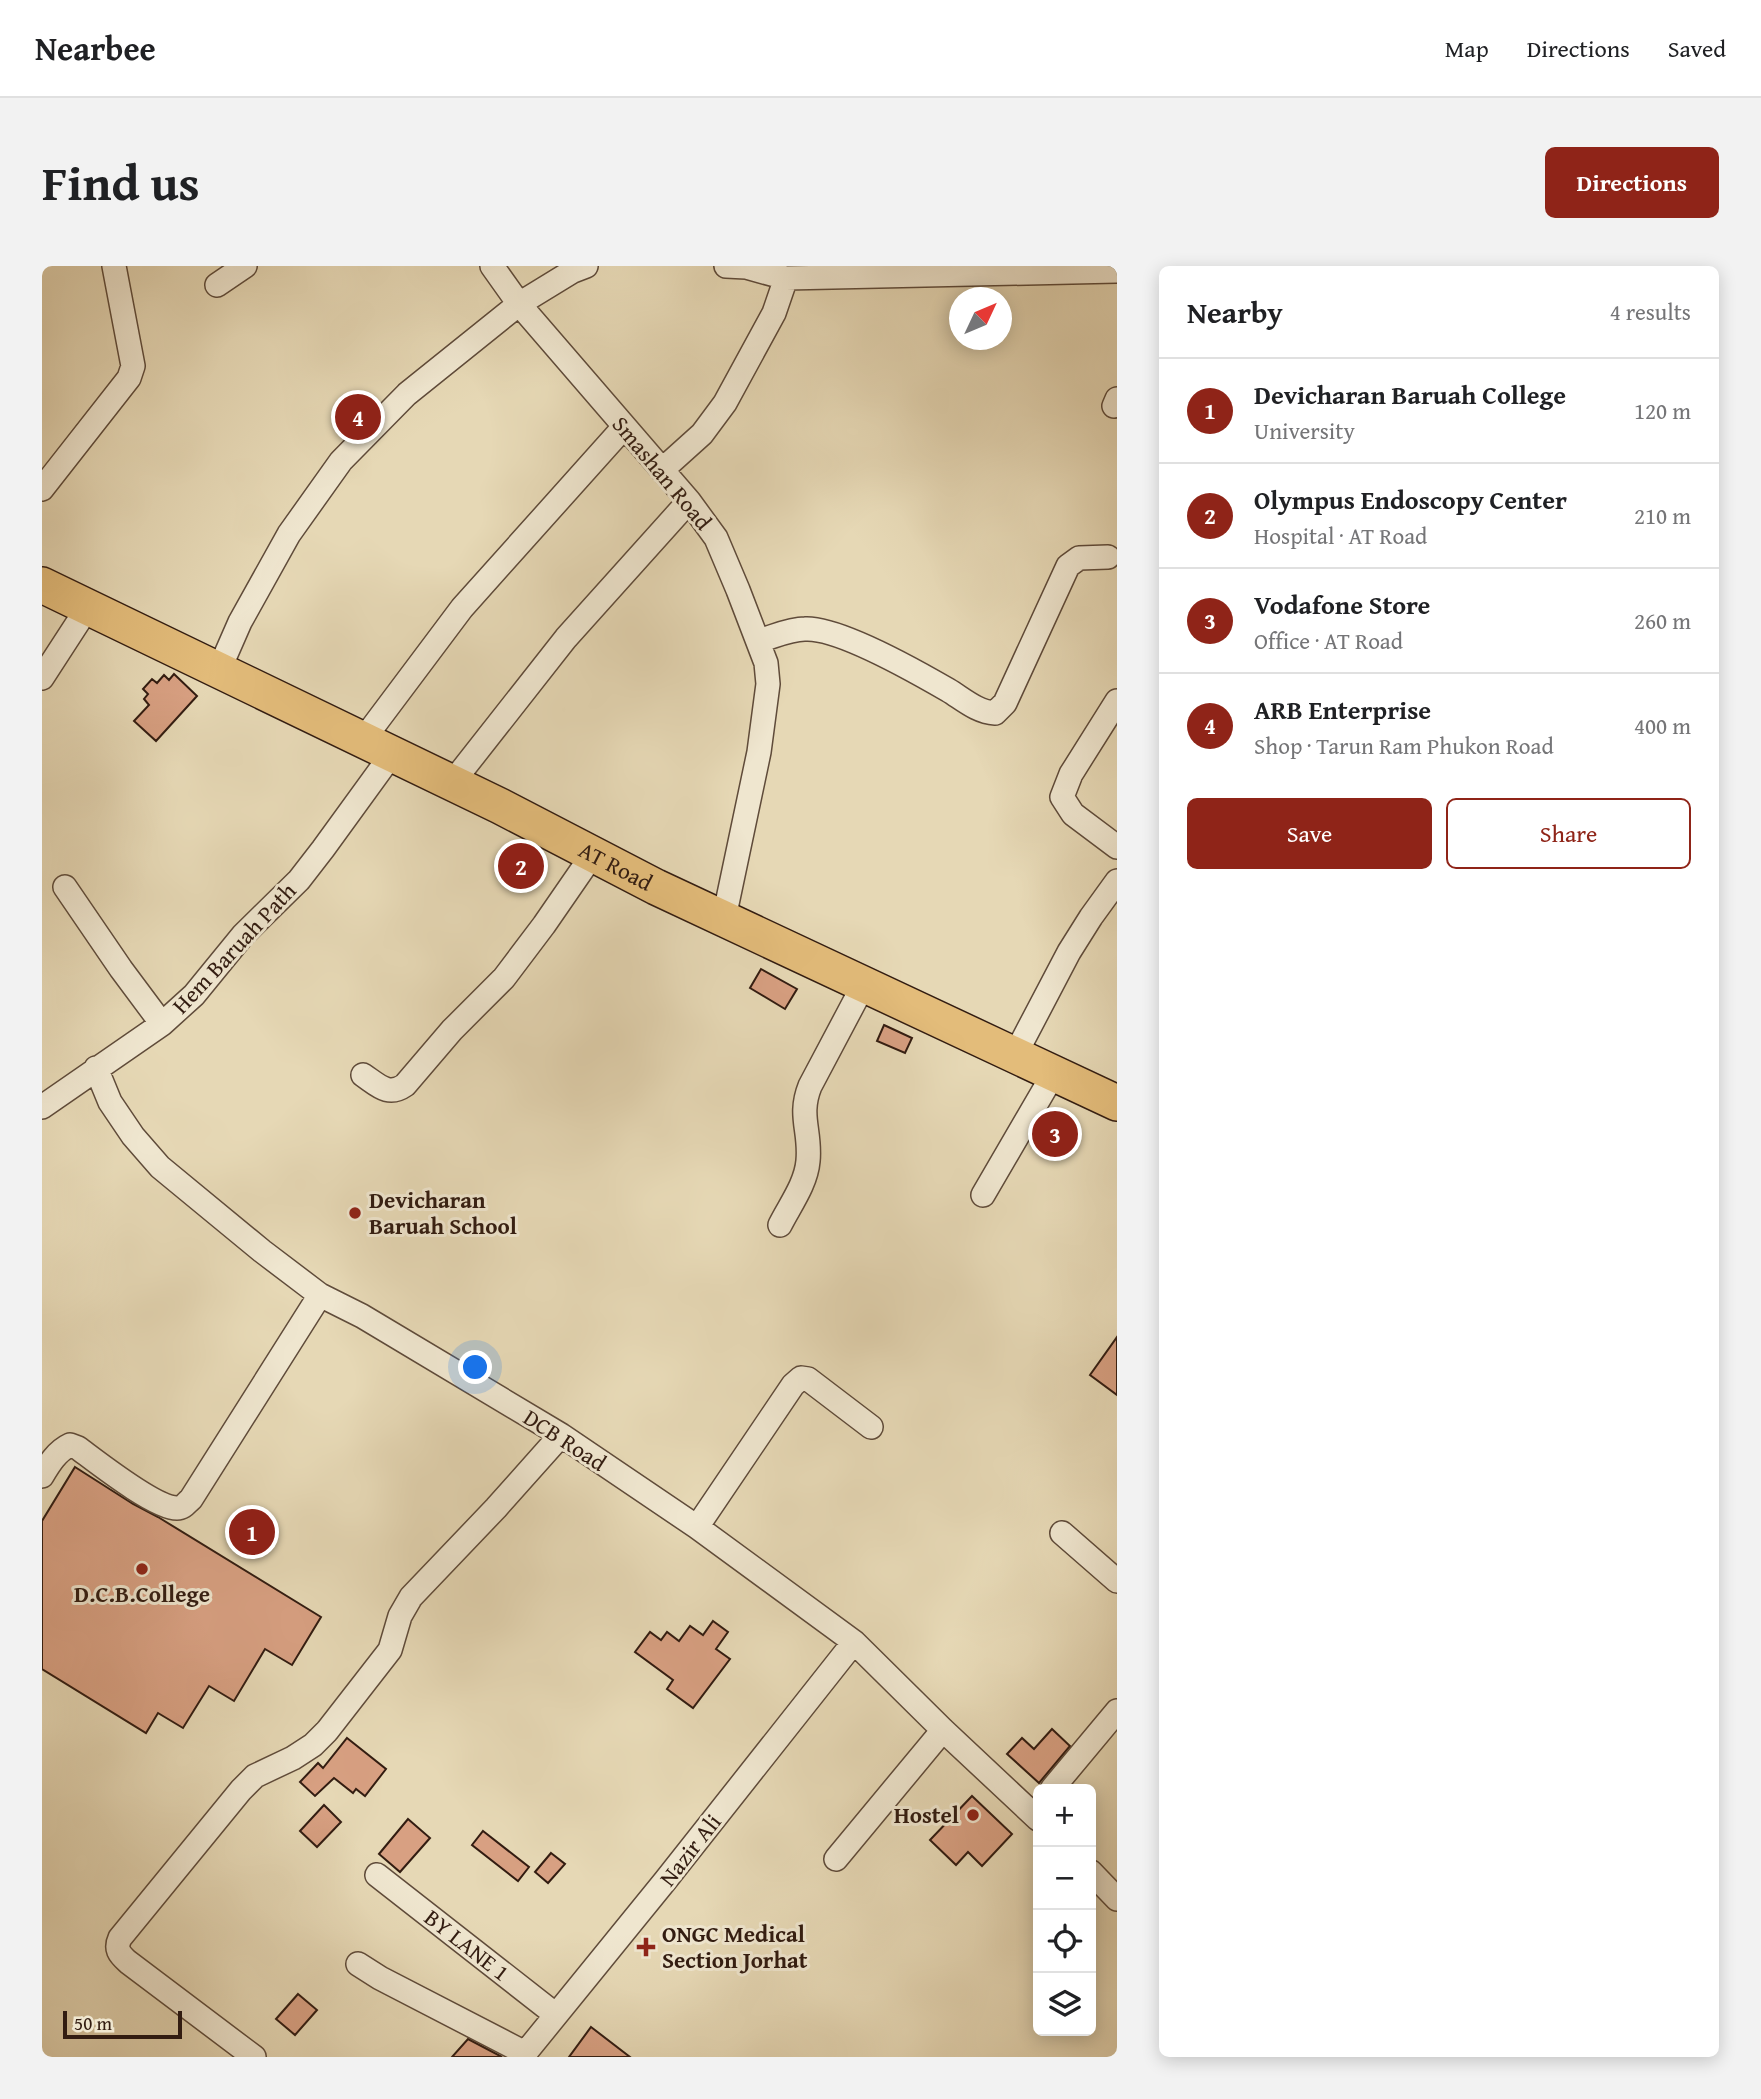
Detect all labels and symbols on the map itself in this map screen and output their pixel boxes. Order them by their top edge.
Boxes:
north arrow [949,287,1012,350]
pin: 4 [335,391,381,443]
street label: Smashan Road [605,408,720,537]
street label: AT Road [573,833,659,899]
pin: 2 [498,840,544,892]
street label: Hem Baruah Path [164,875,303,1021]
pin: 3 [1032,1108,1078,1160]
place label: Devicharan Baruah School [369,1183,517,1242]
marker: Devicharan Baruah School [347,1205,363,1221]
your location [458,1350,492,1384]
street label: DCB Road [517,1400,614,1479]
pin: 1 [229,1506,275,1558]
marker: D.C.B.College [134,1561,150,1577]
place label: D.C.B.College [74,1577,210,1610]
place label: Hostel [894,1798,959,1831]
street label: Nazir Ali [651,1806,728,1893]
marker: Hostel [965,1807,981,1823]
street label: BY LANE 1 [418,1901,517,1988]
place label: ONGC Medical Section Jorhat [662,1917,808,1976]
marker: ONGC Medical Section Jorhat [636,1937,656,1957]
scale bar [63,2008,182,2040]

